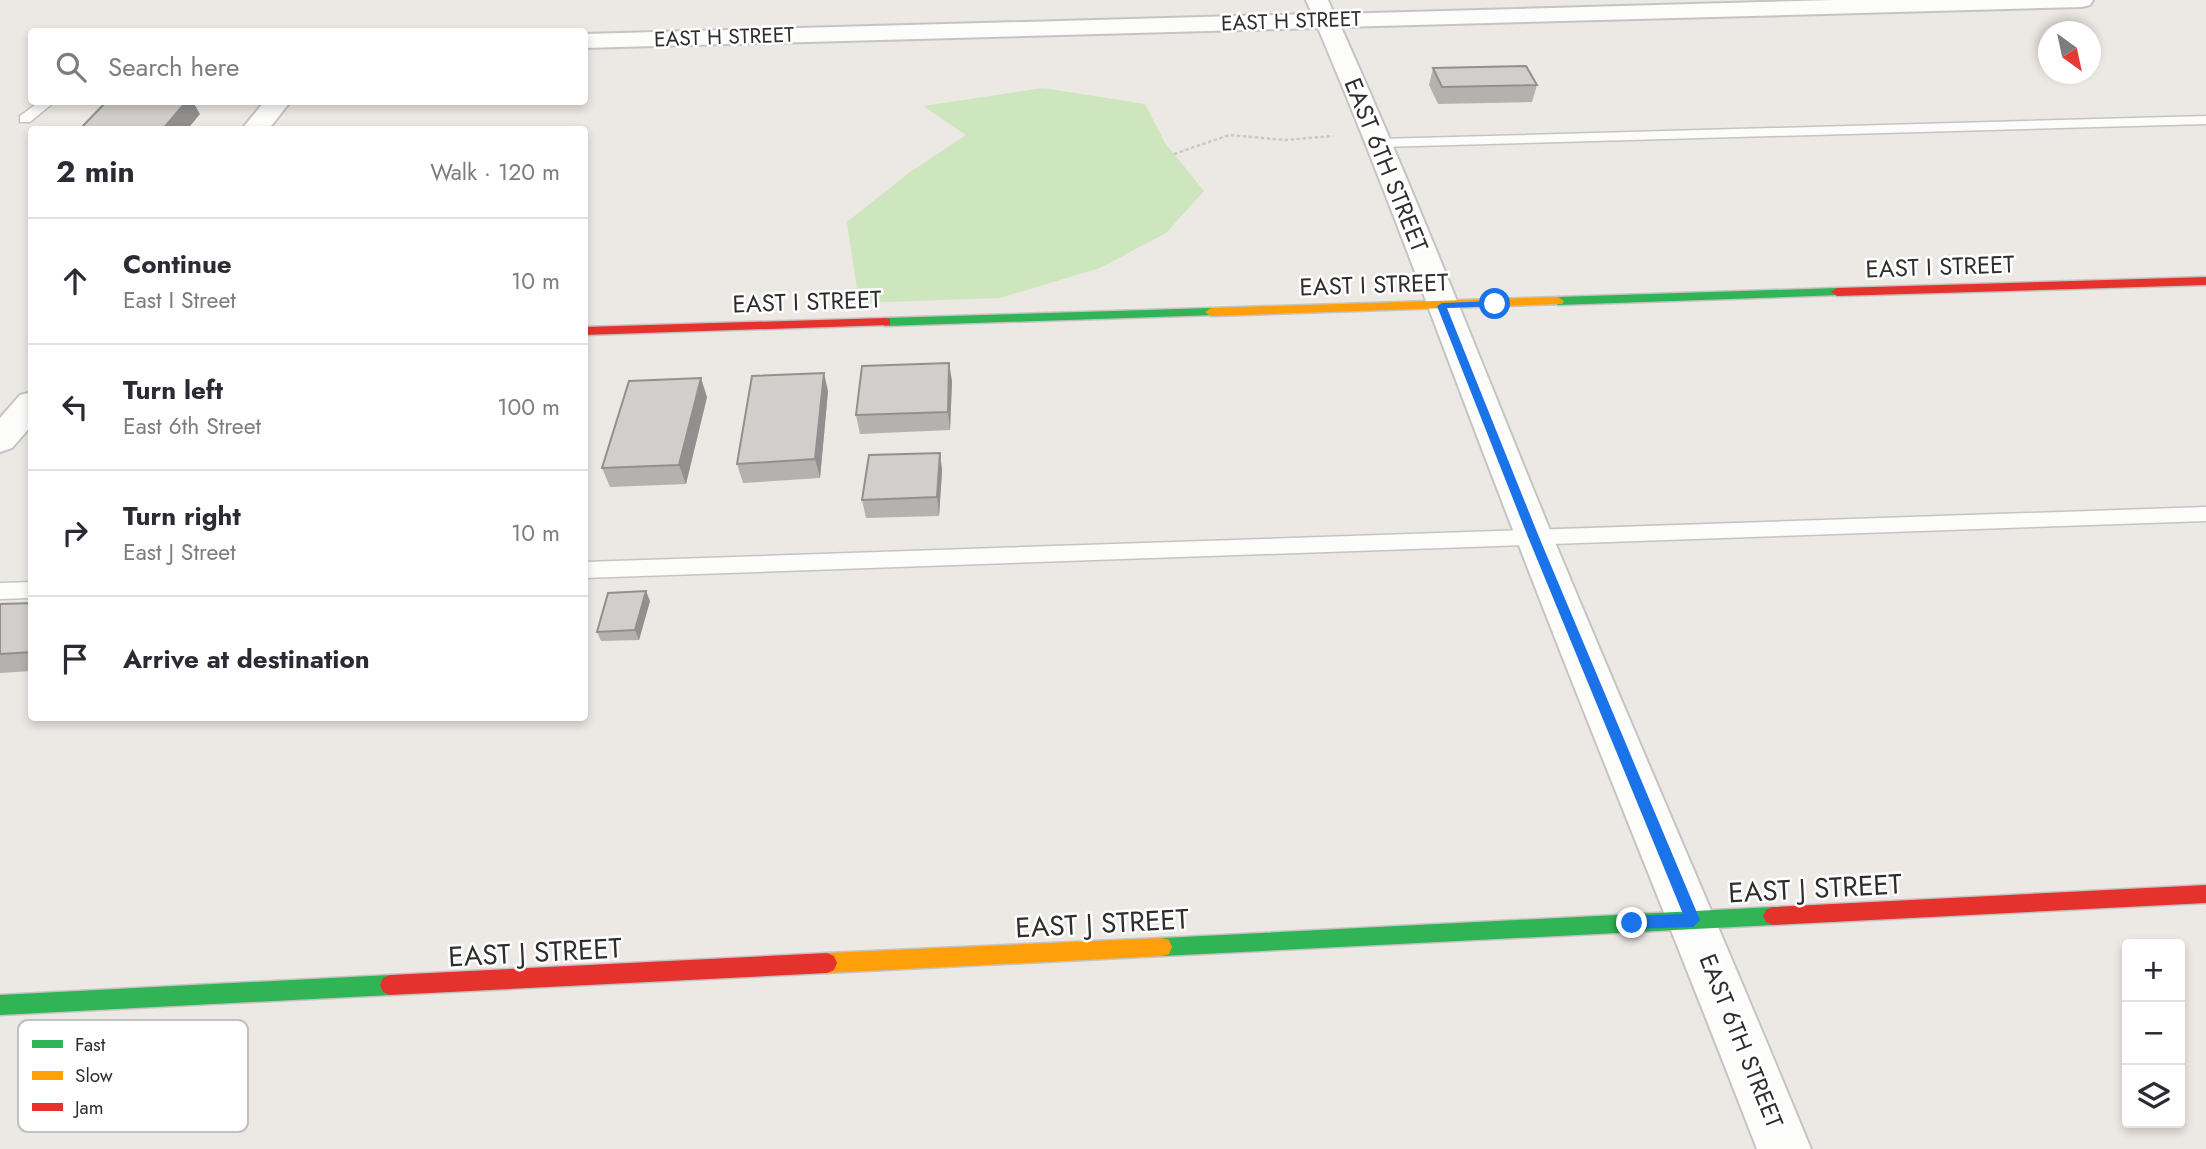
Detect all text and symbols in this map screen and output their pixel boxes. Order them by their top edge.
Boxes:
street label: EAST H STREET [1220,4,1362,38]
street label: EAST H STREET [653,20,795,54]
north arrow [2038,21,2101,84]
search box [28,28,588,105]
icon: search [52,48,90,86]
text: Search here [108,48,240,86]
street label: EAST 6TH STREET [1336,72,1437,257]
text: 2 min [56,150,135,193]
text: Walk · 120 m [430,155,560,189]
text: Continue [123,245,232,283]
street label: EAST I STREET [1865,246,2015,287]
icon: ahead [56,262,94,300]
text: 10 m [511,264,560,298]
street label: EAST I STREET [1299,264,1449,305]
street label: EAST I STREET [732,281,882,322]
text: East I Street [123,283,236,317]
route start [1479,288,1510,319]
text: Turn left [123,371,223,409]
icon: left [56,388,94,426]
text: 100 m [497,390,560,424]
text: East 6th Street [123,409,261,443]
text: Turn right [123,497,241,535]
icon: right [56,514,94,552]
text: 10 m [511,516,560,550]
text: East J Street [123,535,236,569]
icon: arrive [56,640,94,678]
text: Arrive at destination [123,640,370,678]
street label: EAST J STREET [1727,863,1903,914]
street label: EAST J STREET [1014,898,1190,949]
route end [1616,907,1647,938]
street label: EAST J STREET [447,927,623,978]
map controls [2122,939,2185,1128]
button: + [2122,939,2185,1002]
street label: EAST 6TH STREET [1691,948,1792,1133]
button: − [2122,1002,2185,1065]
legend [18,1020,248,1132]
text: Fast [75,1031,106,1058]
text: Slow [75,1062,113,1089]
button: layers [2122,1065,2185,1128]
text: Jam [72,1094,104,1121]

